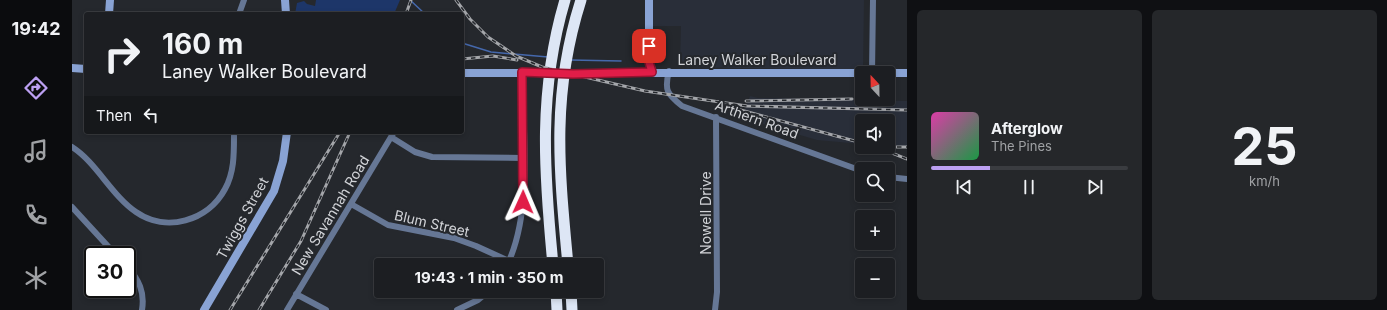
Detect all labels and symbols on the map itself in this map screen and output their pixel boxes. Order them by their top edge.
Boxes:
pin [632,29,666,63]
street label: Laney Walker Boulevard [677,51,837,68]
north arrow [855,66,895,106]
street label: Arthern Road [713,96,801,142]
street label: New Savannah Road [288,152,372,278]
street label: Nowell Drive [697,171,714,255]
street label: Twiggs Street [213,174,272,262]
position arrow [502,181,544,223]
street label: Blum Street [393,206,472,240]
speed limit sign: 30 [84,246,136,298]

